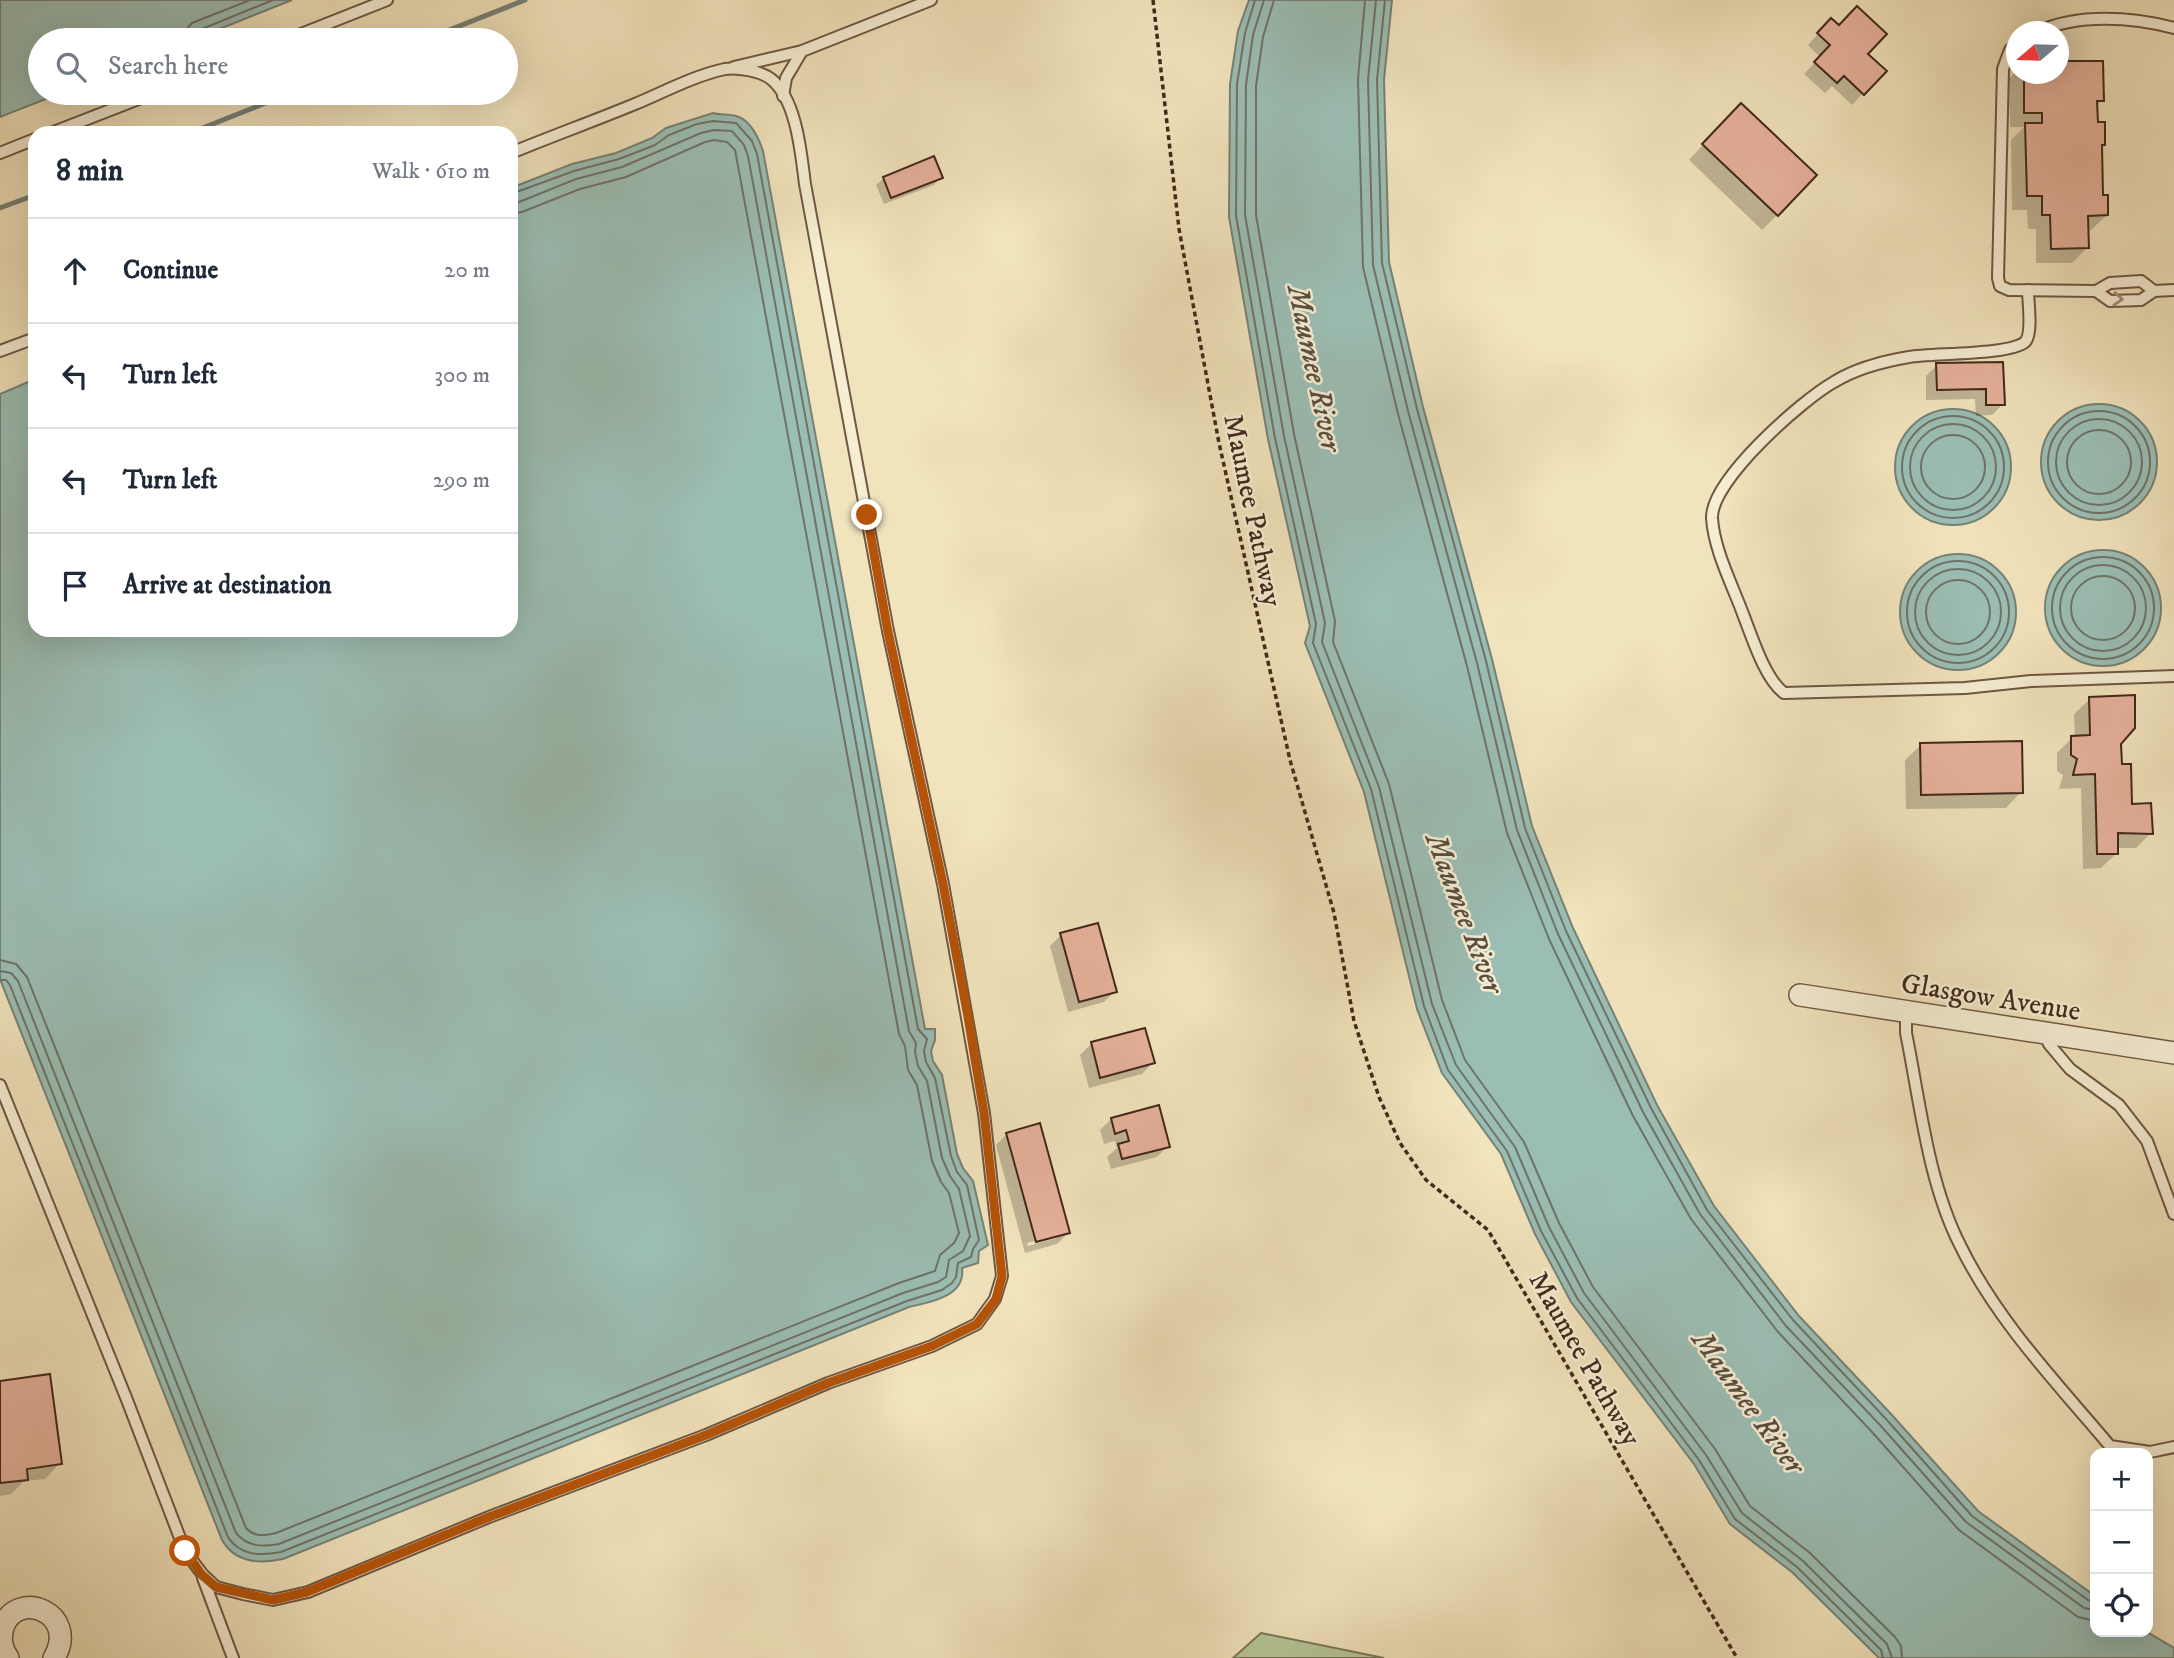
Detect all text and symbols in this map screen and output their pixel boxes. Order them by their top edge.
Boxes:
north arrow [2006,21,2069,84]
search box [28,28,518,105]
icon: search [52,48,90,86]
text: Search here [108,50,228,83]
text: 8 min [56,153,123,190]
text: Walk · 610 m [372,157,490,186]
icon: ahead [56,252,94,290]
text: Continue [123,254,218,287]
text: 20 m [444,256,490,285]
water label: Maumee River [1277,280,1350,457]
one-way arrow [2113,291,2124,306]
icon: left [56,357,94,395]
text: Turn left [123,359,217,392]
text: 300 m [434,361,490,390]
street label: Maumee Pathway [1215,411,1290,610]
icon: left [56,462,94,500]
text: Turn left [123,464,217,497]
text: 290 m [433,466,490,495]
route end [851,499,882,530]
icon: arrive [56,567,94,605]
text: Arrive at destination [123,569,332,602]
water label: Maumee River [1415,826,1512,1001]
street label: Glasgow Avenue [1899,966,2083,1029]
street label: Maumee Pathway [1521,1265,1649,1453]
water label: Maumee River [1682,1322,1814,1484]
map controls [2090,1448,2153,1637]
button: + [2090,1448,2153,1511]
button: − [2090,1511,2153,1574]
route start [169,1535,200,1566]
button: locate [2090,1574,2153,1637]

